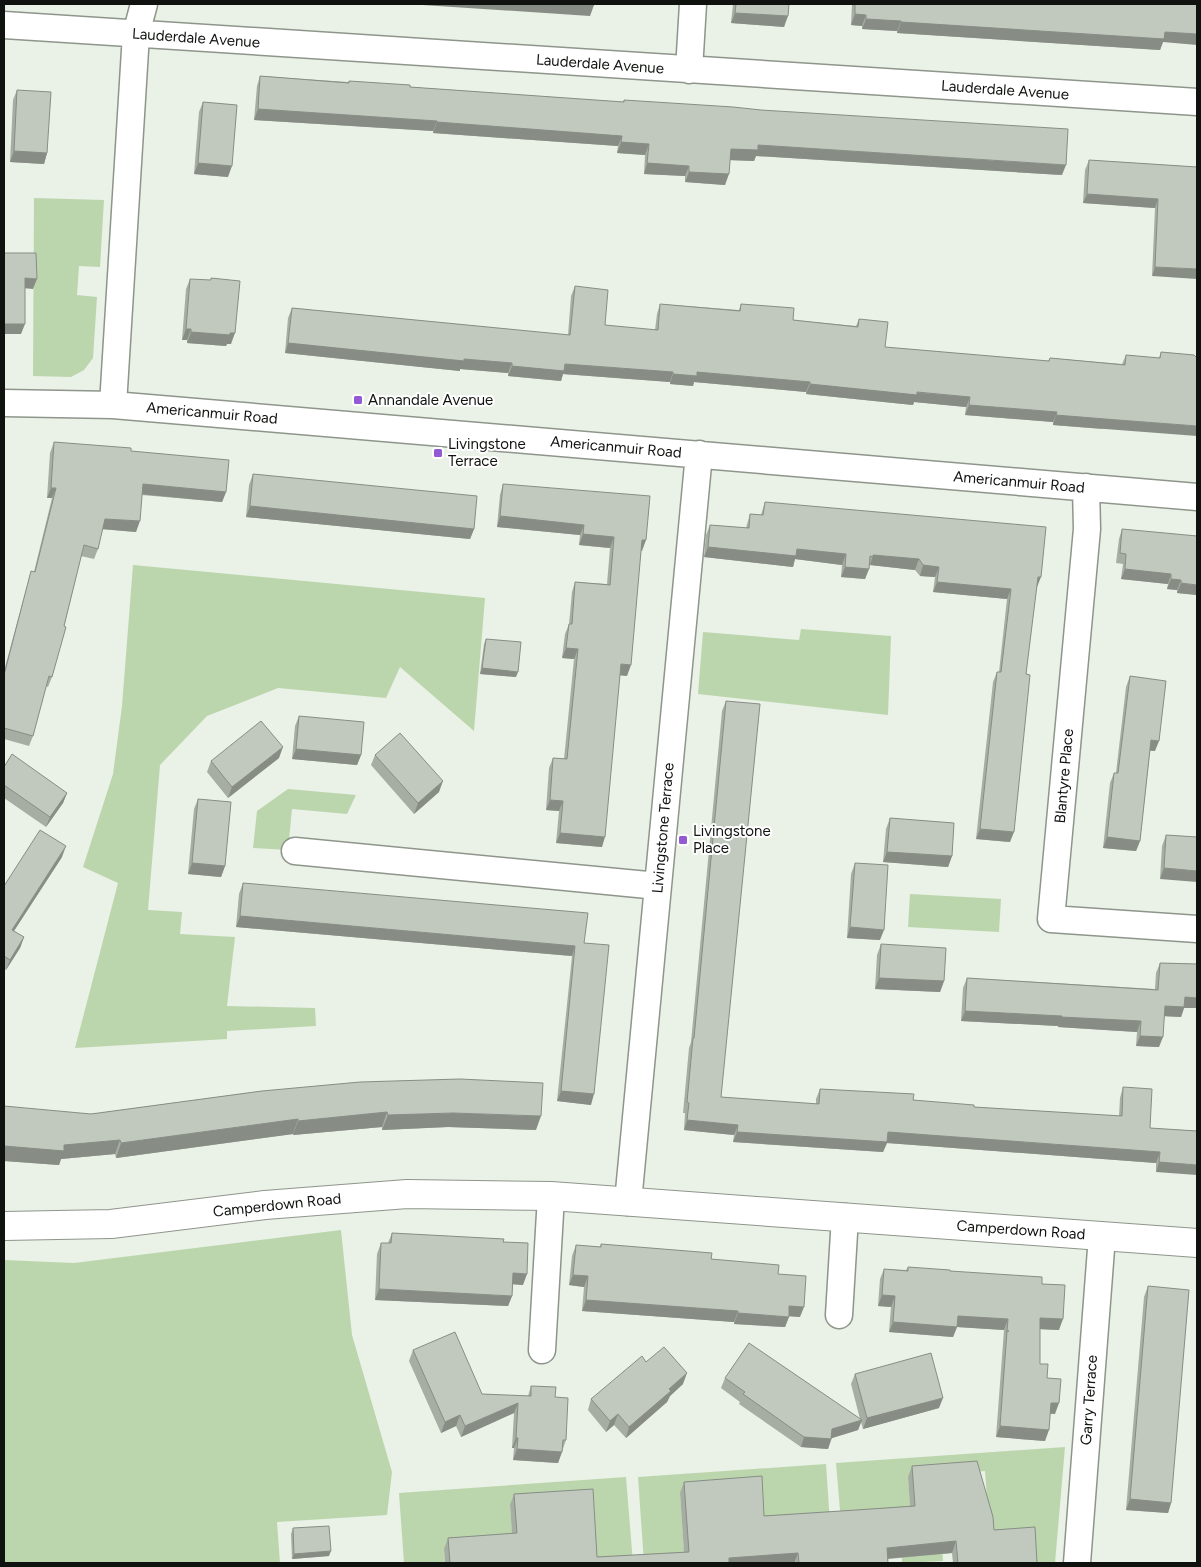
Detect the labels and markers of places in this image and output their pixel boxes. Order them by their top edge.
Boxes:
place label: Annandale Avenue [368,391,493,409]
marker: Annandale Avenue [352,394,364,406]
place label: Livingstone Terrace [448,435,526,470]
marker: Livingstone Terrace [432,447,444,459]
place label: Livingstone Place [693,822,771,857]
marker: Livingstone Place [677,834,689,846]

